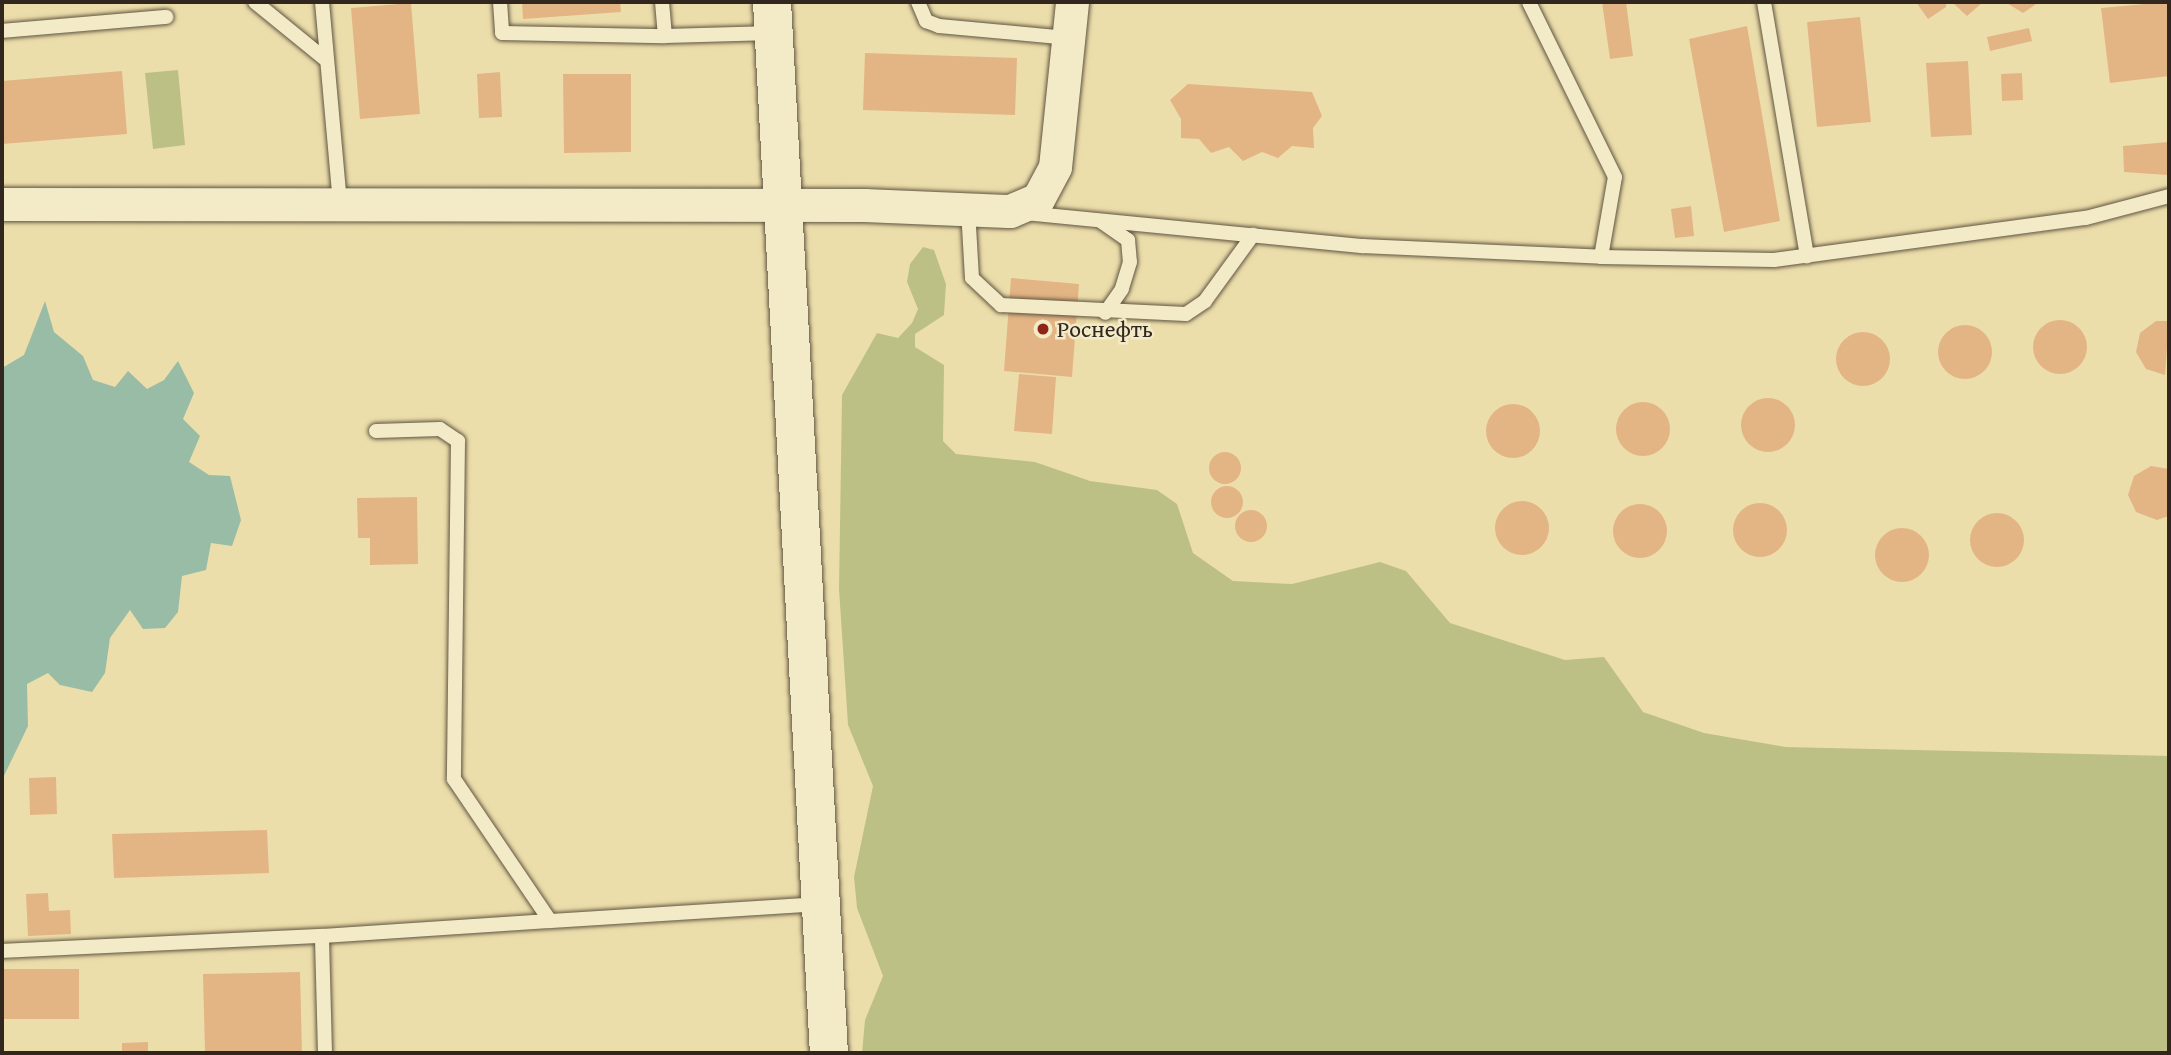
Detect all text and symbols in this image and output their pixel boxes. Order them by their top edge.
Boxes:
place label: Роснефть [1057,315,1153,343]
marker: Роснефть [1035,321,1051,337]

